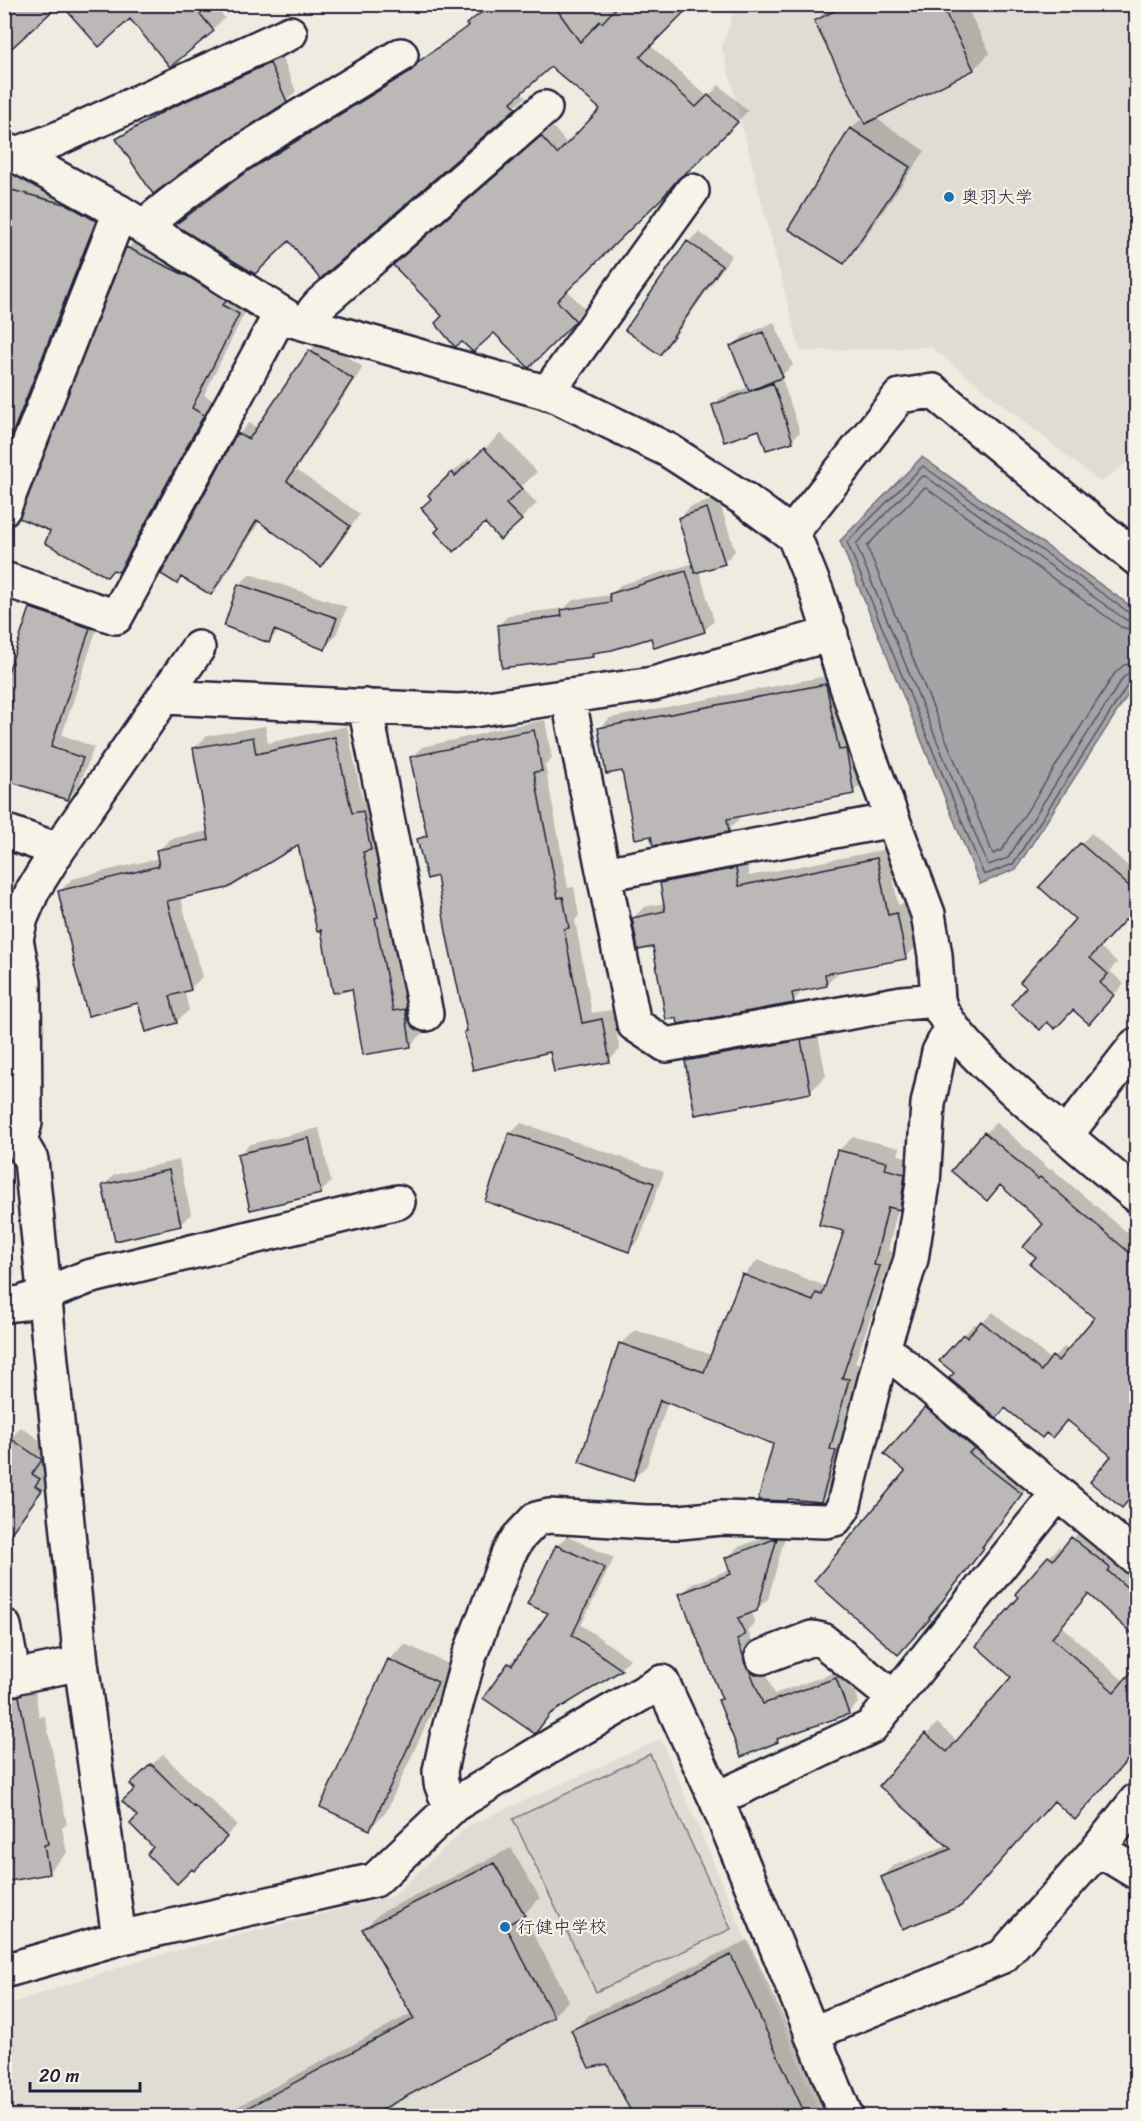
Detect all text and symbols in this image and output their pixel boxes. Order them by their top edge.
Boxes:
place label: 奥羽大学 [961,181,1033,213]
marker: 奥羽大学 [942,190,956,204]
place label: 行健中学校 [517,1911,607,1943]
marker: 行健中学校 [498,1920,512,1934]
scale bar [30,2055,140,2093]
text: 20 m [39,2060,79,2092]

